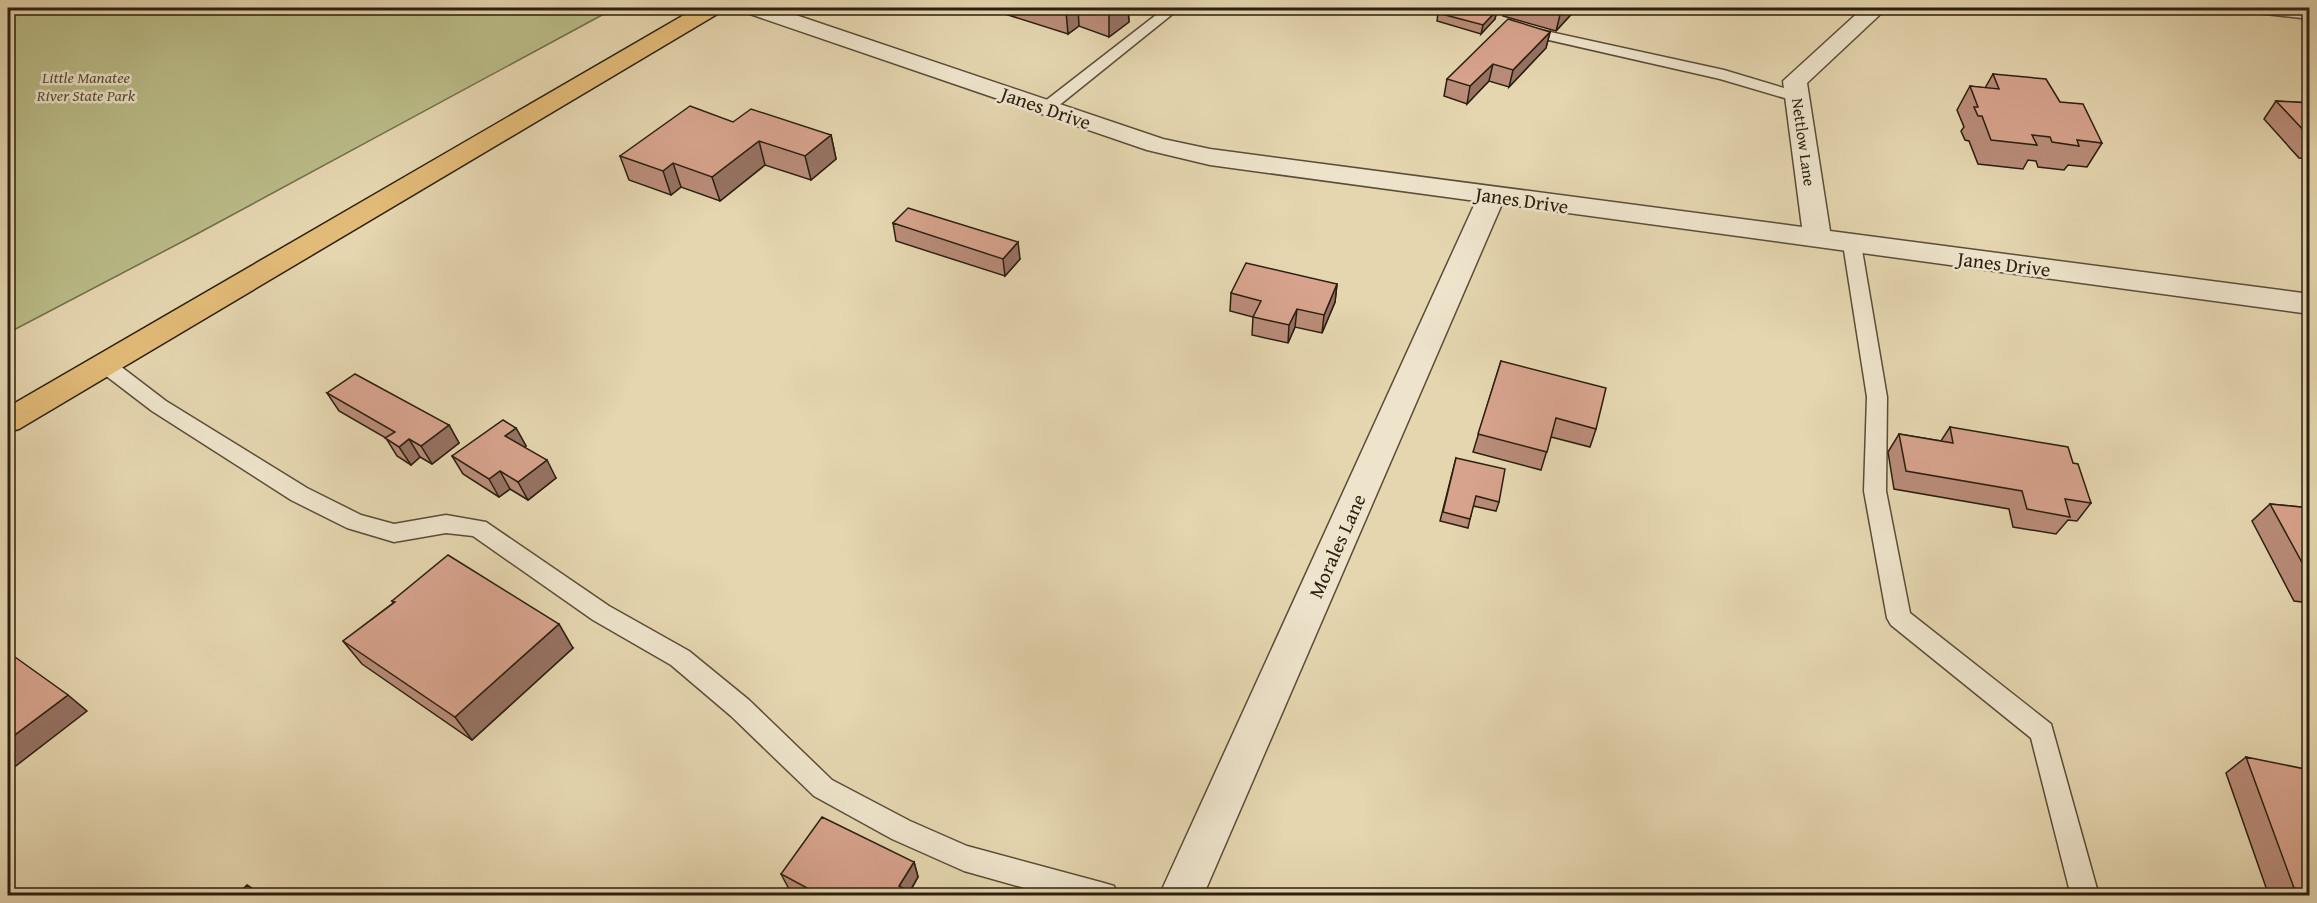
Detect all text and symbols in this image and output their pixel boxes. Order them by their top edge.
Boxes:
park label: Little Manatee River State Park [36,65,136,107]
street label: Janes Drive [994,78,1095,136]
street label: Nettlow Lane [1786,97,1822,187]
street label: Janes Drive [1471,178,1570,220]
street label: Janes Drive [1953,243,2052,284]
street label: Morales Lane [1301,489,1372,603]

